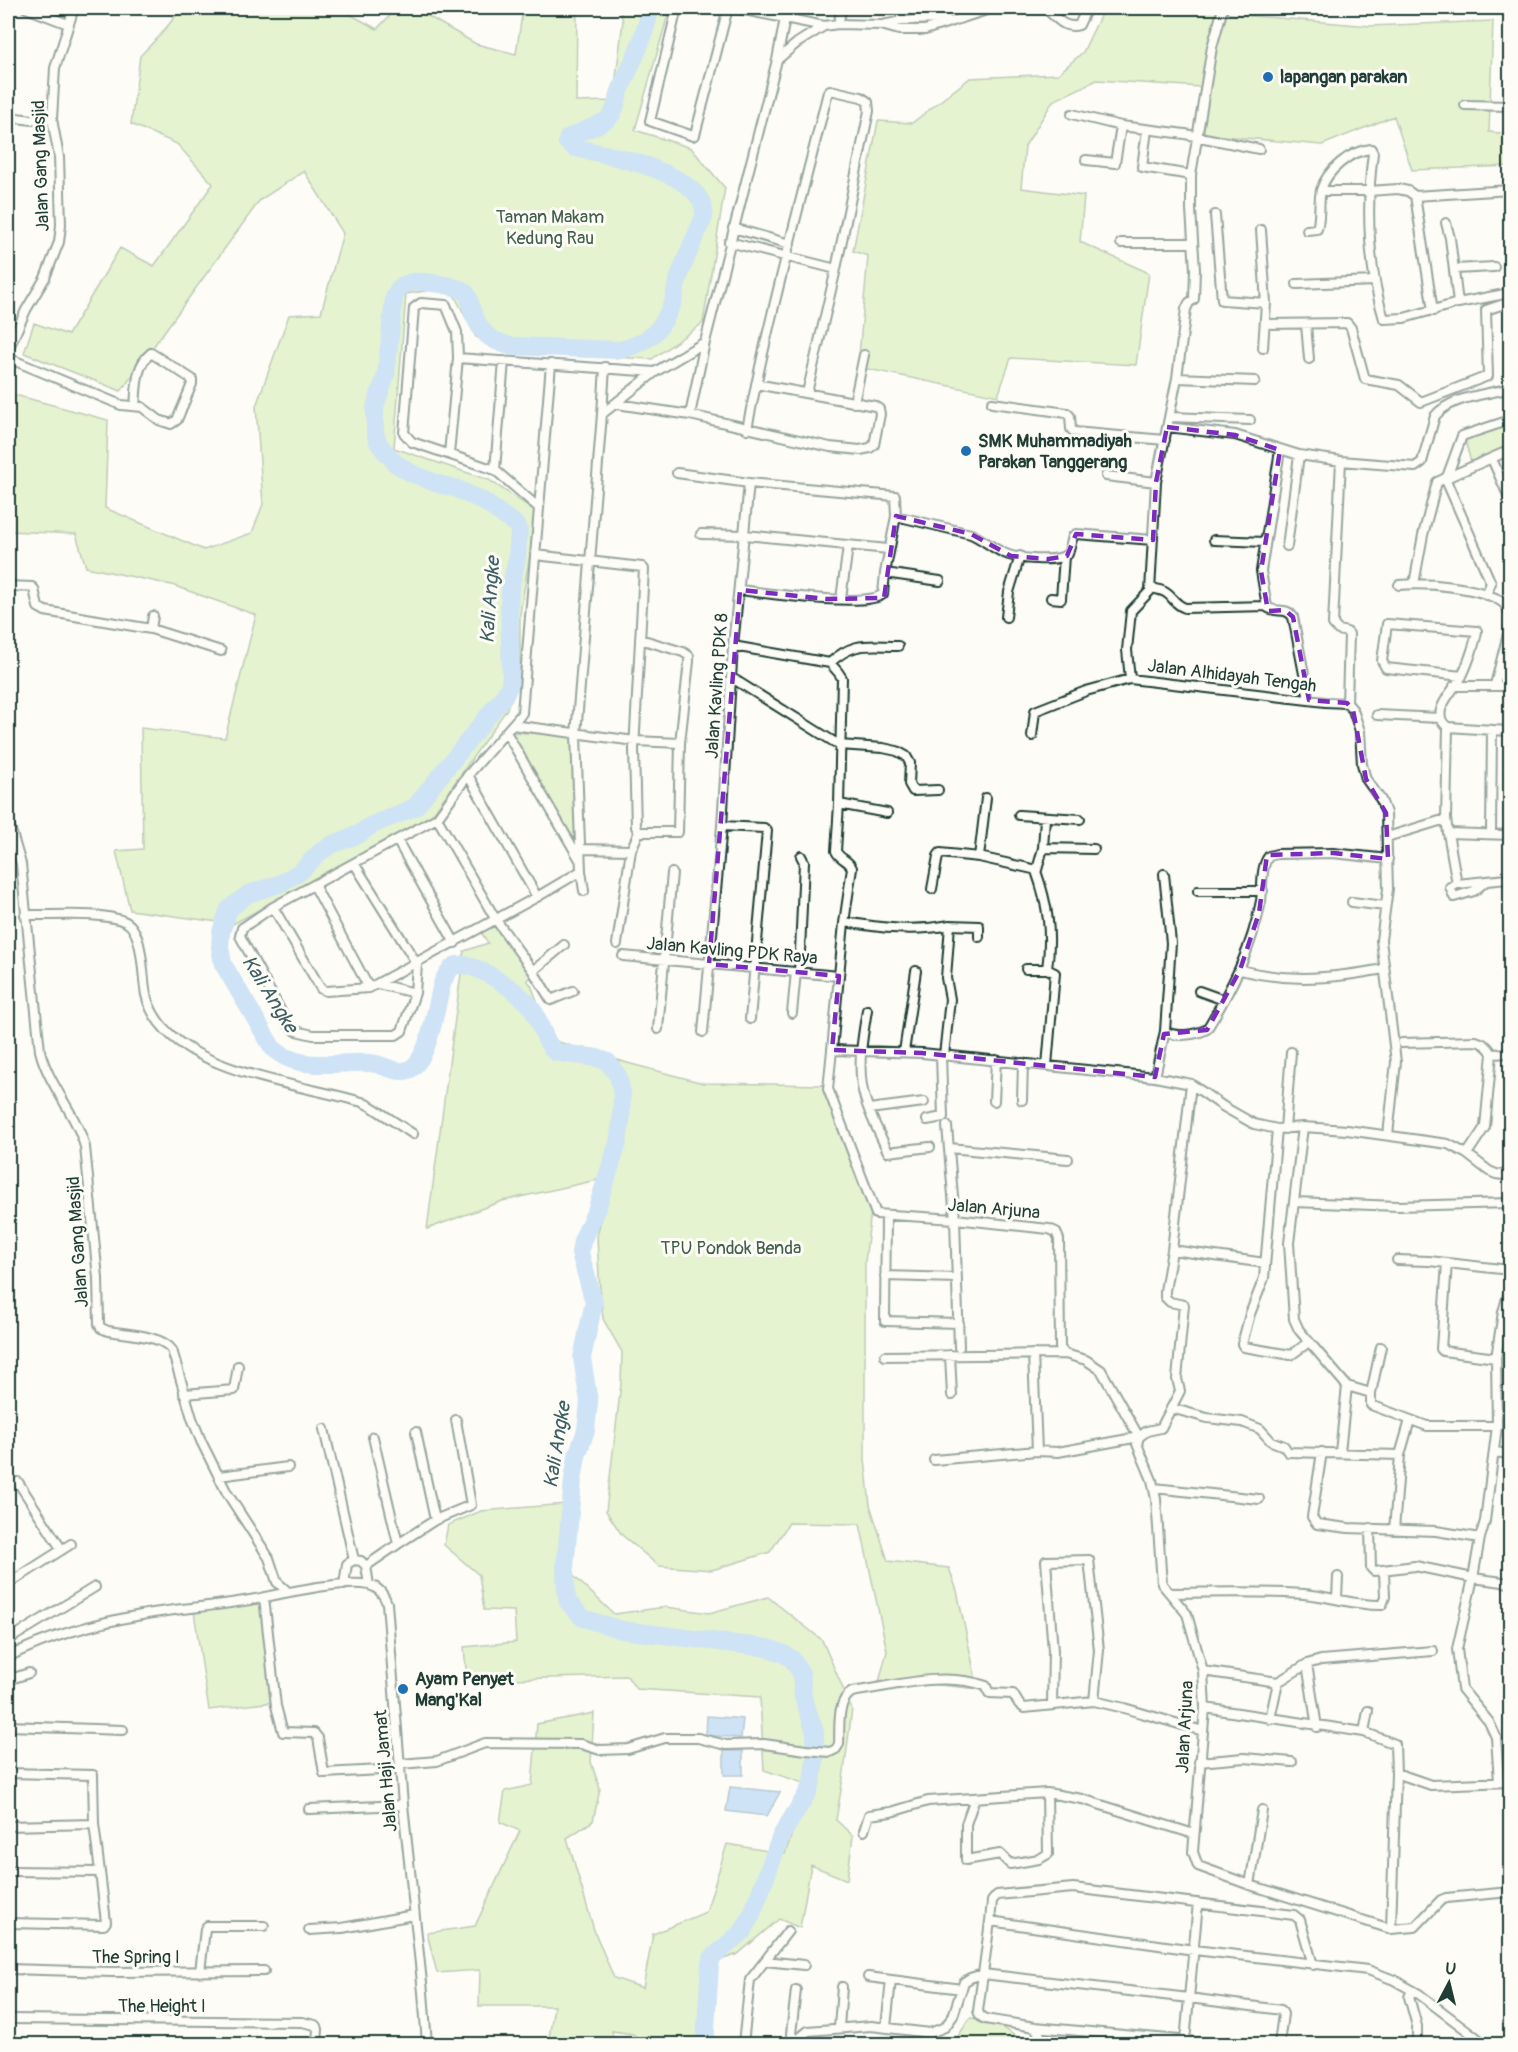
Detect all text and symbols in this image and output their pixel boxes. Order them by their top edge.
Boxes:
place label: lapangan parakan [1280,66,1407,89]
marker: lapangan parakan [1261,70,1275,84]
street label: Jalan Gang Masjid [27,100,55,232]
park label: Taman Makam Kedung Rau [496,206,604,250]
place label: SMK Muhammadiyah Parakan Tanggerang [978,430,1132,474]
marker: SMK Muhammadiyah Parakan Tanggerang [959,444,973,458]
water label: Kali Angke [475,554,506,644]
street label: Jalan Kavling PDK 8 [700,612,734,760]
street label: Jalan Alhidayah Tengah [1146,654,1318,698]
street label: Jalan Kavling PDK Raya [645,932,819,970]
water label: Kali Angke [236,951,305,1039]
street label: Jalan Gang Masjid [62,1176,94,1308]
street label: Jalan Arjuna [947,1194,1041,1224]
park label: TPU Pondok Benda [661,1237,801,1260]
water label: Kali Angke [538,1398,576,1490]
place label: Ayam Penyet Mang'Kal [415,1668,515,1712]
street label: Jalan Arjuna [1171,1680,1199,1774]
marker: Ayam Penyet Mang'Kal [396,1682,410,1696]
street label: Jalan Haji Jamat [369,1708,403,1833]
street label: The Spring I [92,1946,180,1969]
north arrow [1419,1953,1479,2013]
text: U [1444,1959,1458,1980]
street label: The Height I [118,1995,206,2018]

